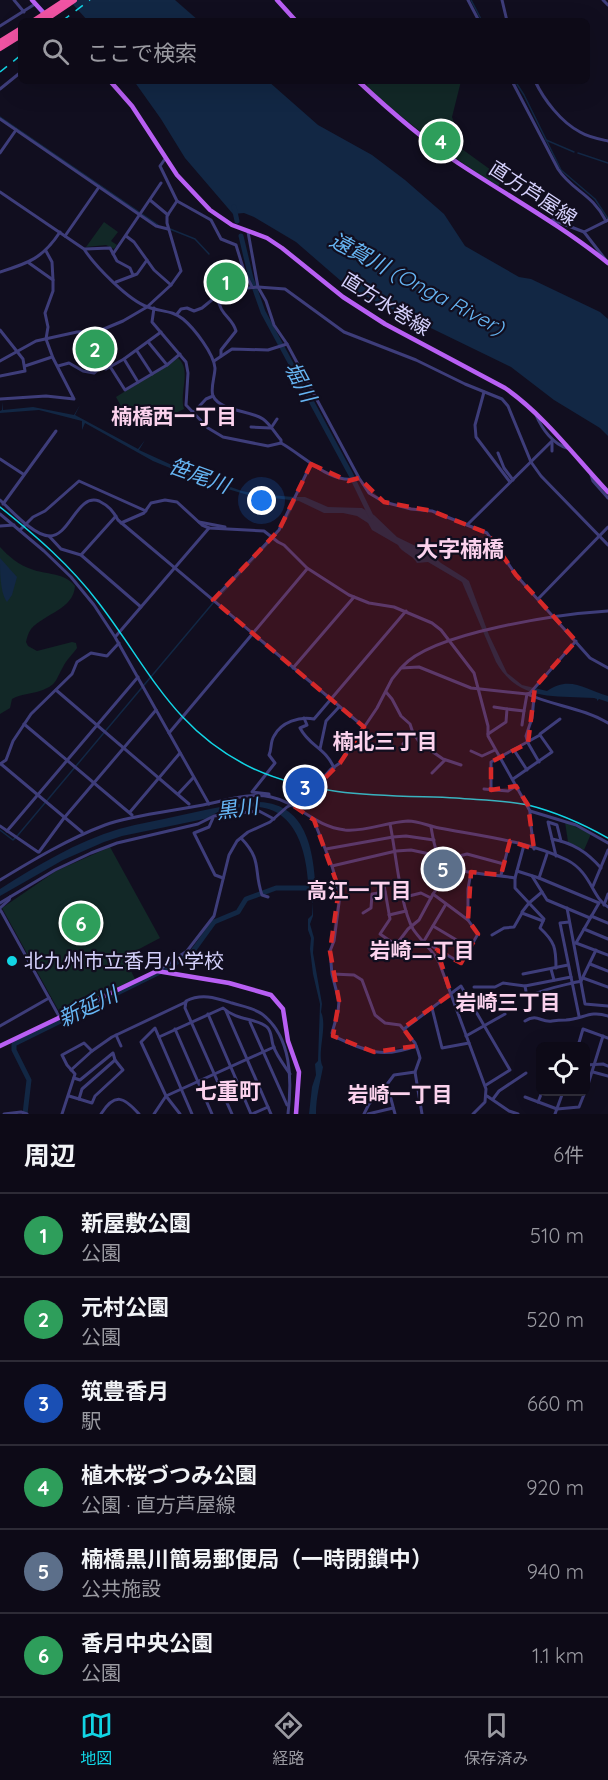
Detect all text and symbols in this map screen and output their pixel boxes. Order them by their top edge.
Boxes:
search box [18,18,590,84]
icon: search [39,35,72,68]
text: ここで検索 [87,39,197,67]
pin: 4 [422,118,460,164]
street label: 直方芦屋線 [485,155,582,230]
water label: 遠賀川 (Onga River) [326,226,510,341]
pin: 1 [206,260,246,304]
street label: 直方水巻線 [337,266,435,341]
pin: 2 [76,326,115,372]
water label: 堀川 [280,357,323,408]
district label: 楠橋西一丁目 [111,403,237,429]
water label: 笹尾川 [165,452,235,499]
your location [247,486,276,515]
district label: 大字楠橋 [416,535,504,563]
district label: 楠北三丁目 [333,728,438,754]
pin: 3 [286,764,324,810]
water label: 黒川 [214,792,261,824]
pin: 5 [424,846,462,892]
district label: 高江一丁目 [307,877,412,903]
pin: 6 [62,900,100,946]
district label: 岩崎二丁目 [370,937,475,963]
place label: 北九州市立香月小学校 [24,948,224,973]
marker: 北九州市立香月小学校 [5,954,19,968]
water label: 新延川 [54,980,123,1032]
district label: 岩崎三丁目 [456,989,561,1015]
map controls [536,1042,590,1096]
button: locate [536,1042,590,1096]
district label: 七重町 [195,1077,261,1105]
district label: 岩崎一丁目 [348,1081,453,1107]
text: 周辺 [24,1139,76,1172]
text: 6件 [553,1142,584,1167]
text: 新屋敷公園 [81,1209,191,1237]
text: 1 [40,1223,47,1248]
text: 510 m [530,1223,584,1248]
text: 公園 [81,1240,121,1265]
text: 元村公園 [81,1293,169,1321]
text: 2 [38,1307,49,1332]
text: 520 m [526,1307,584,1332]
text: 公園 [81,1324,121,1349]
text: 筑豊香月 [81,1377,169,1405]
text: 3 [38,1391,49,1416]
text: 660 m [527,1391,584,1416]
text: 駅 [81,1408,101,1433]
text: 植木桜づつみ公園 [81,1461,257,1489]
text: 4 [38,1475,49,1500]
text: 920 m [526,1475,584,1500]
text: 公園 · 直方芦屋線 [81,1492,236,1517]
text: 楠橋黒川簡易郵便局（一時閉鎖中） [81,1545,433,1573]
text: 5 [38,1559,49,1584]
text: 940 m [527,1559,584,1584]
text: 公共施設 [81,1576,161,1601]
text: 香月中央公園 [81,1629,213,1657]
text: 6 [38,1643,49,1668]
text: 1.1 km [532,1643,584,1668]
text: 公園 [81,1660,121,1685]
tab: 地図 [80,1709,113,1769]
tab: 経路 [272,1709,305,1769]
tab: 保存済み [464,1709,528,1769]

